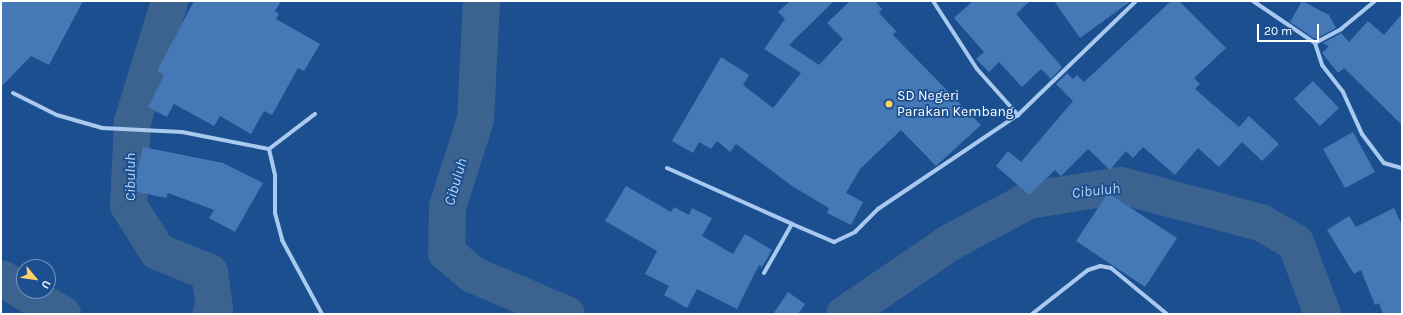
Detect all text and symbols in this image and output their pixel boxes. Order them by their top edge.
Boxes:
scale bar [1259,16,1321,42]
text: 20 m [1264,24,1292,38]
place label: SD Negeri Parakan Kembang [897,88,1014,120]
marker: SD Negeri Parakan Kembang [884,99,894,109]
water label: Cibuluh [122,153,140,201]
water label: Cibuluh [441,156,471,208]
water label: Cibuluh [1071,180,1121,202]
north arrow [16,259,56,299]
text: U [39,278,54,291]

